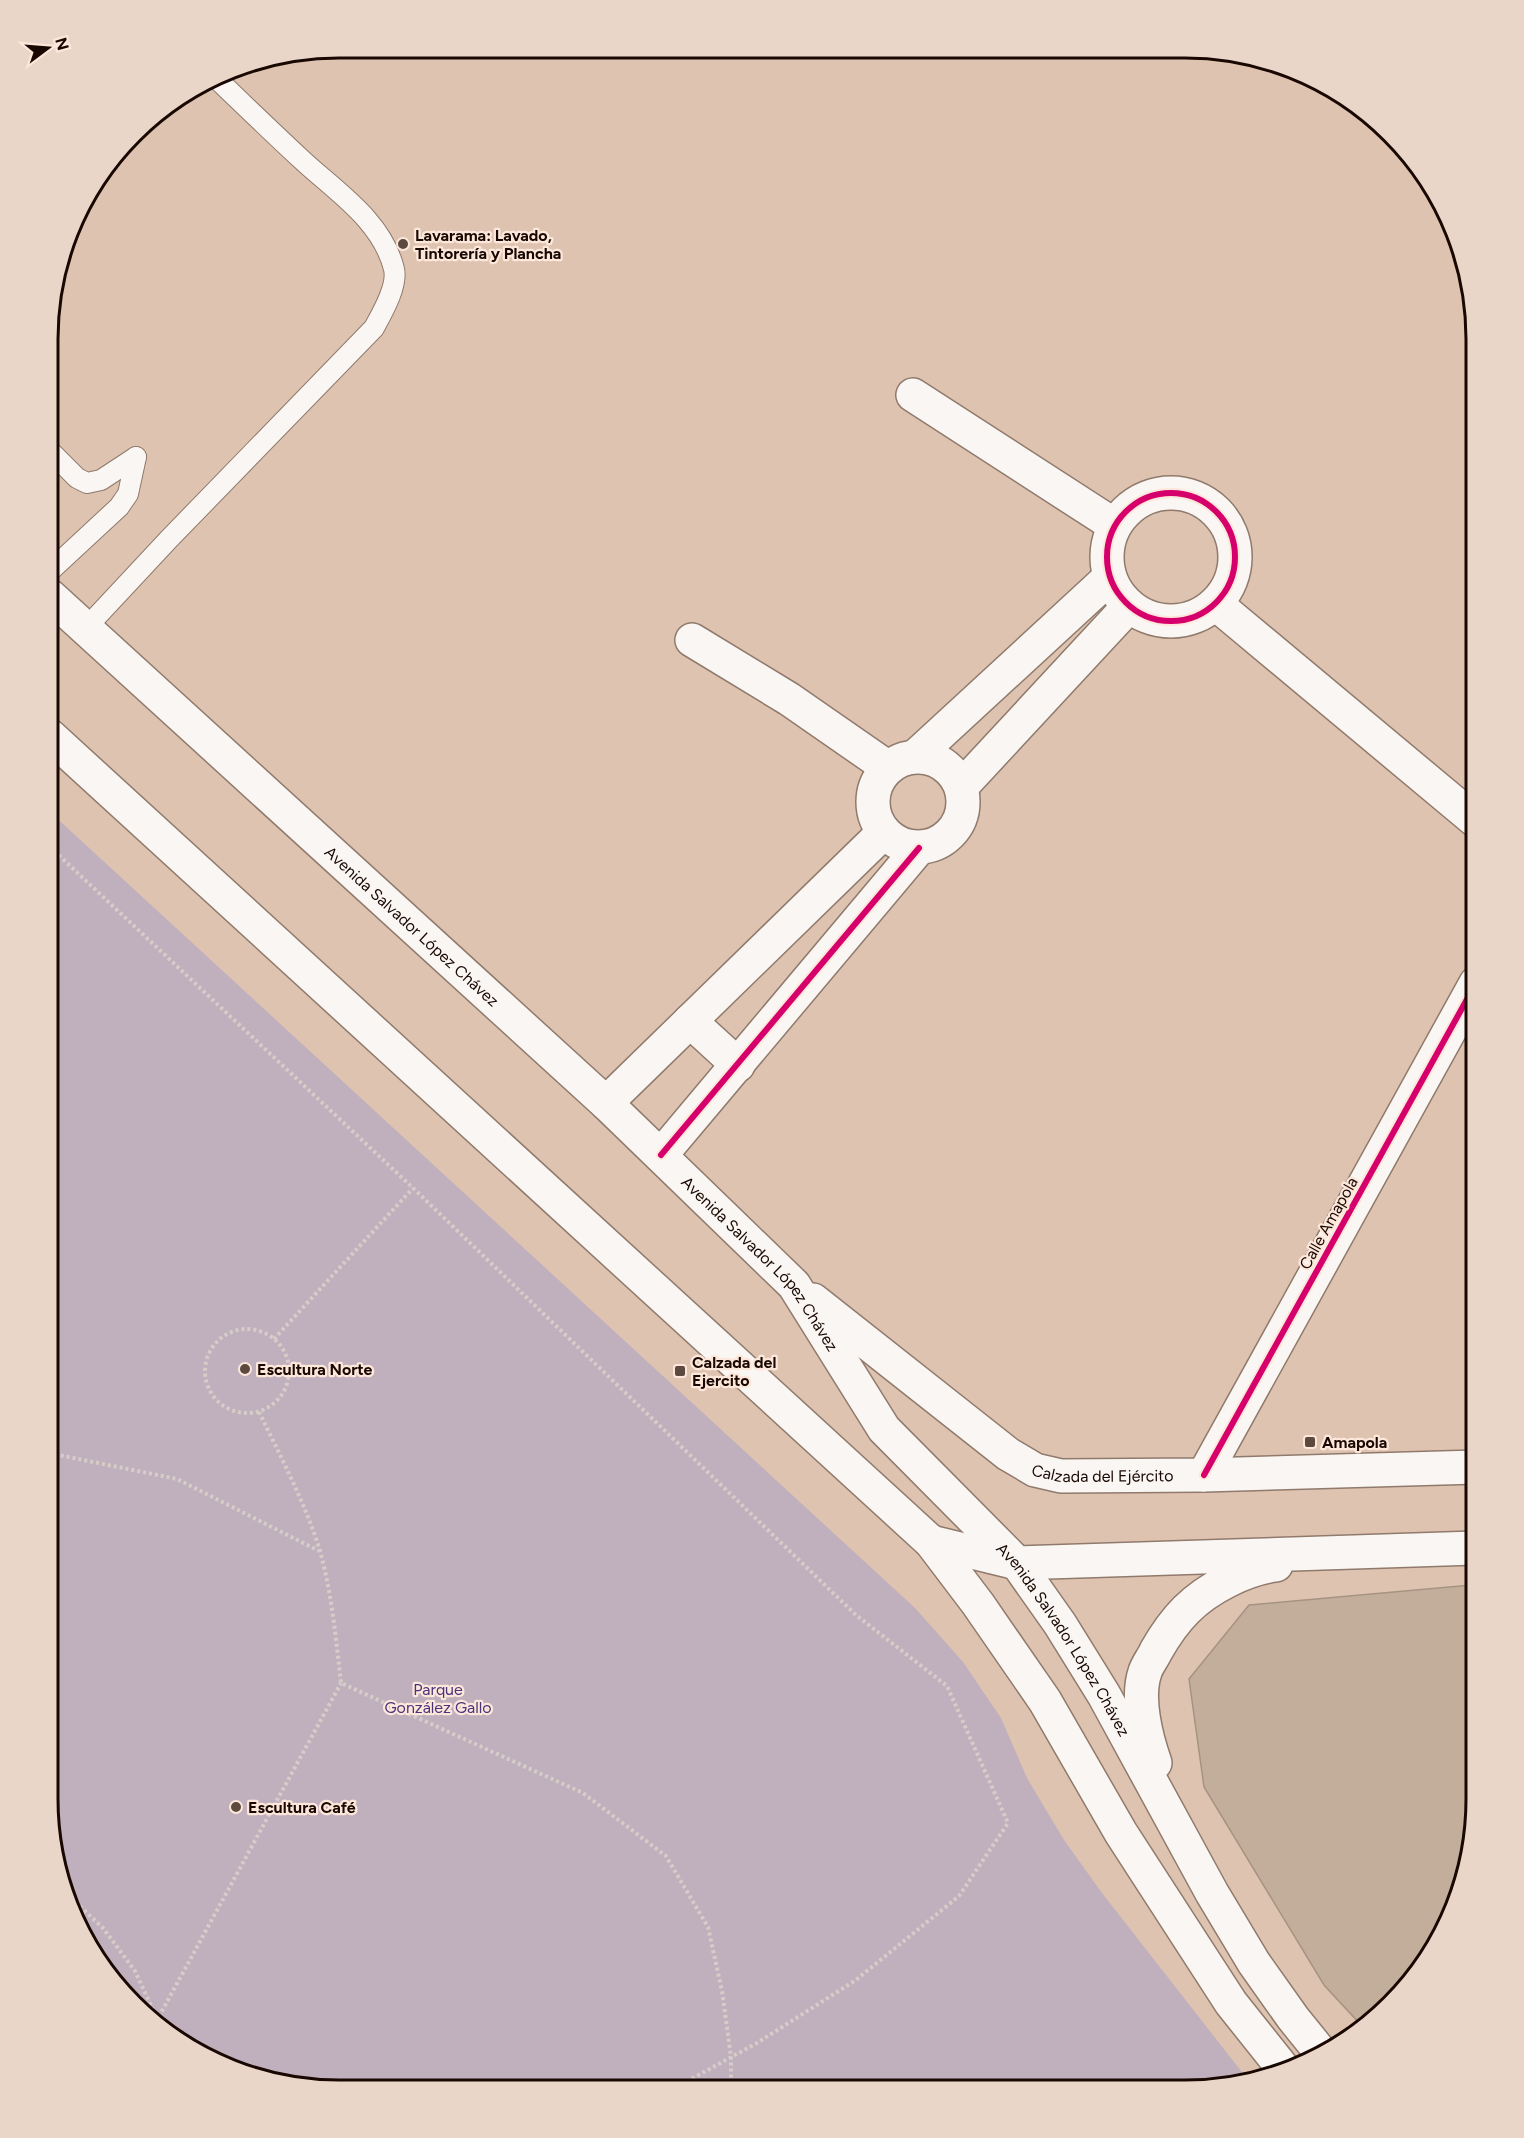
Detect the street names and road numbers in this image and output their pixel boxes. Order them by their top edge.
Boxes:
street label: Avenida Salvador López Chávez [321,843,503,1011]
street label: Avenida Salvador López Chávez [678,1173,842,1355]
street label: Calle Amapola [1295,1174,1362,1273]
street label: Calzada del Ejército [1030,1461,1174,1486]
street label: Avenida Salvador López Chávez [992,1539,1134,1740]

